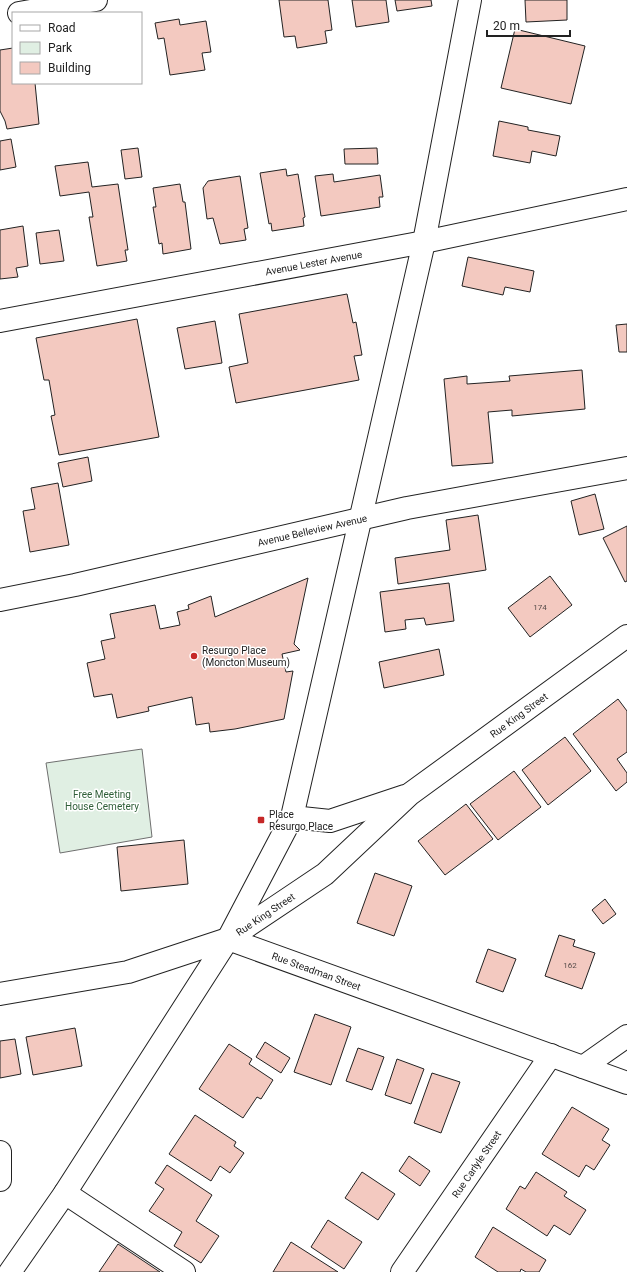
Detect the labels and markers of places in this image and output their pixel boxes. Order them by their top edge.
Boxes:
place label: Resurgo Place (Moncton Museum) [202,645,290,669]
marker: Resurgo Place (Moncton Museum) [189,651,199,661]
place label: Place Resurgo Place [269,809,333,832]
marker: Place Resurgo Place [256,815,266,825]

